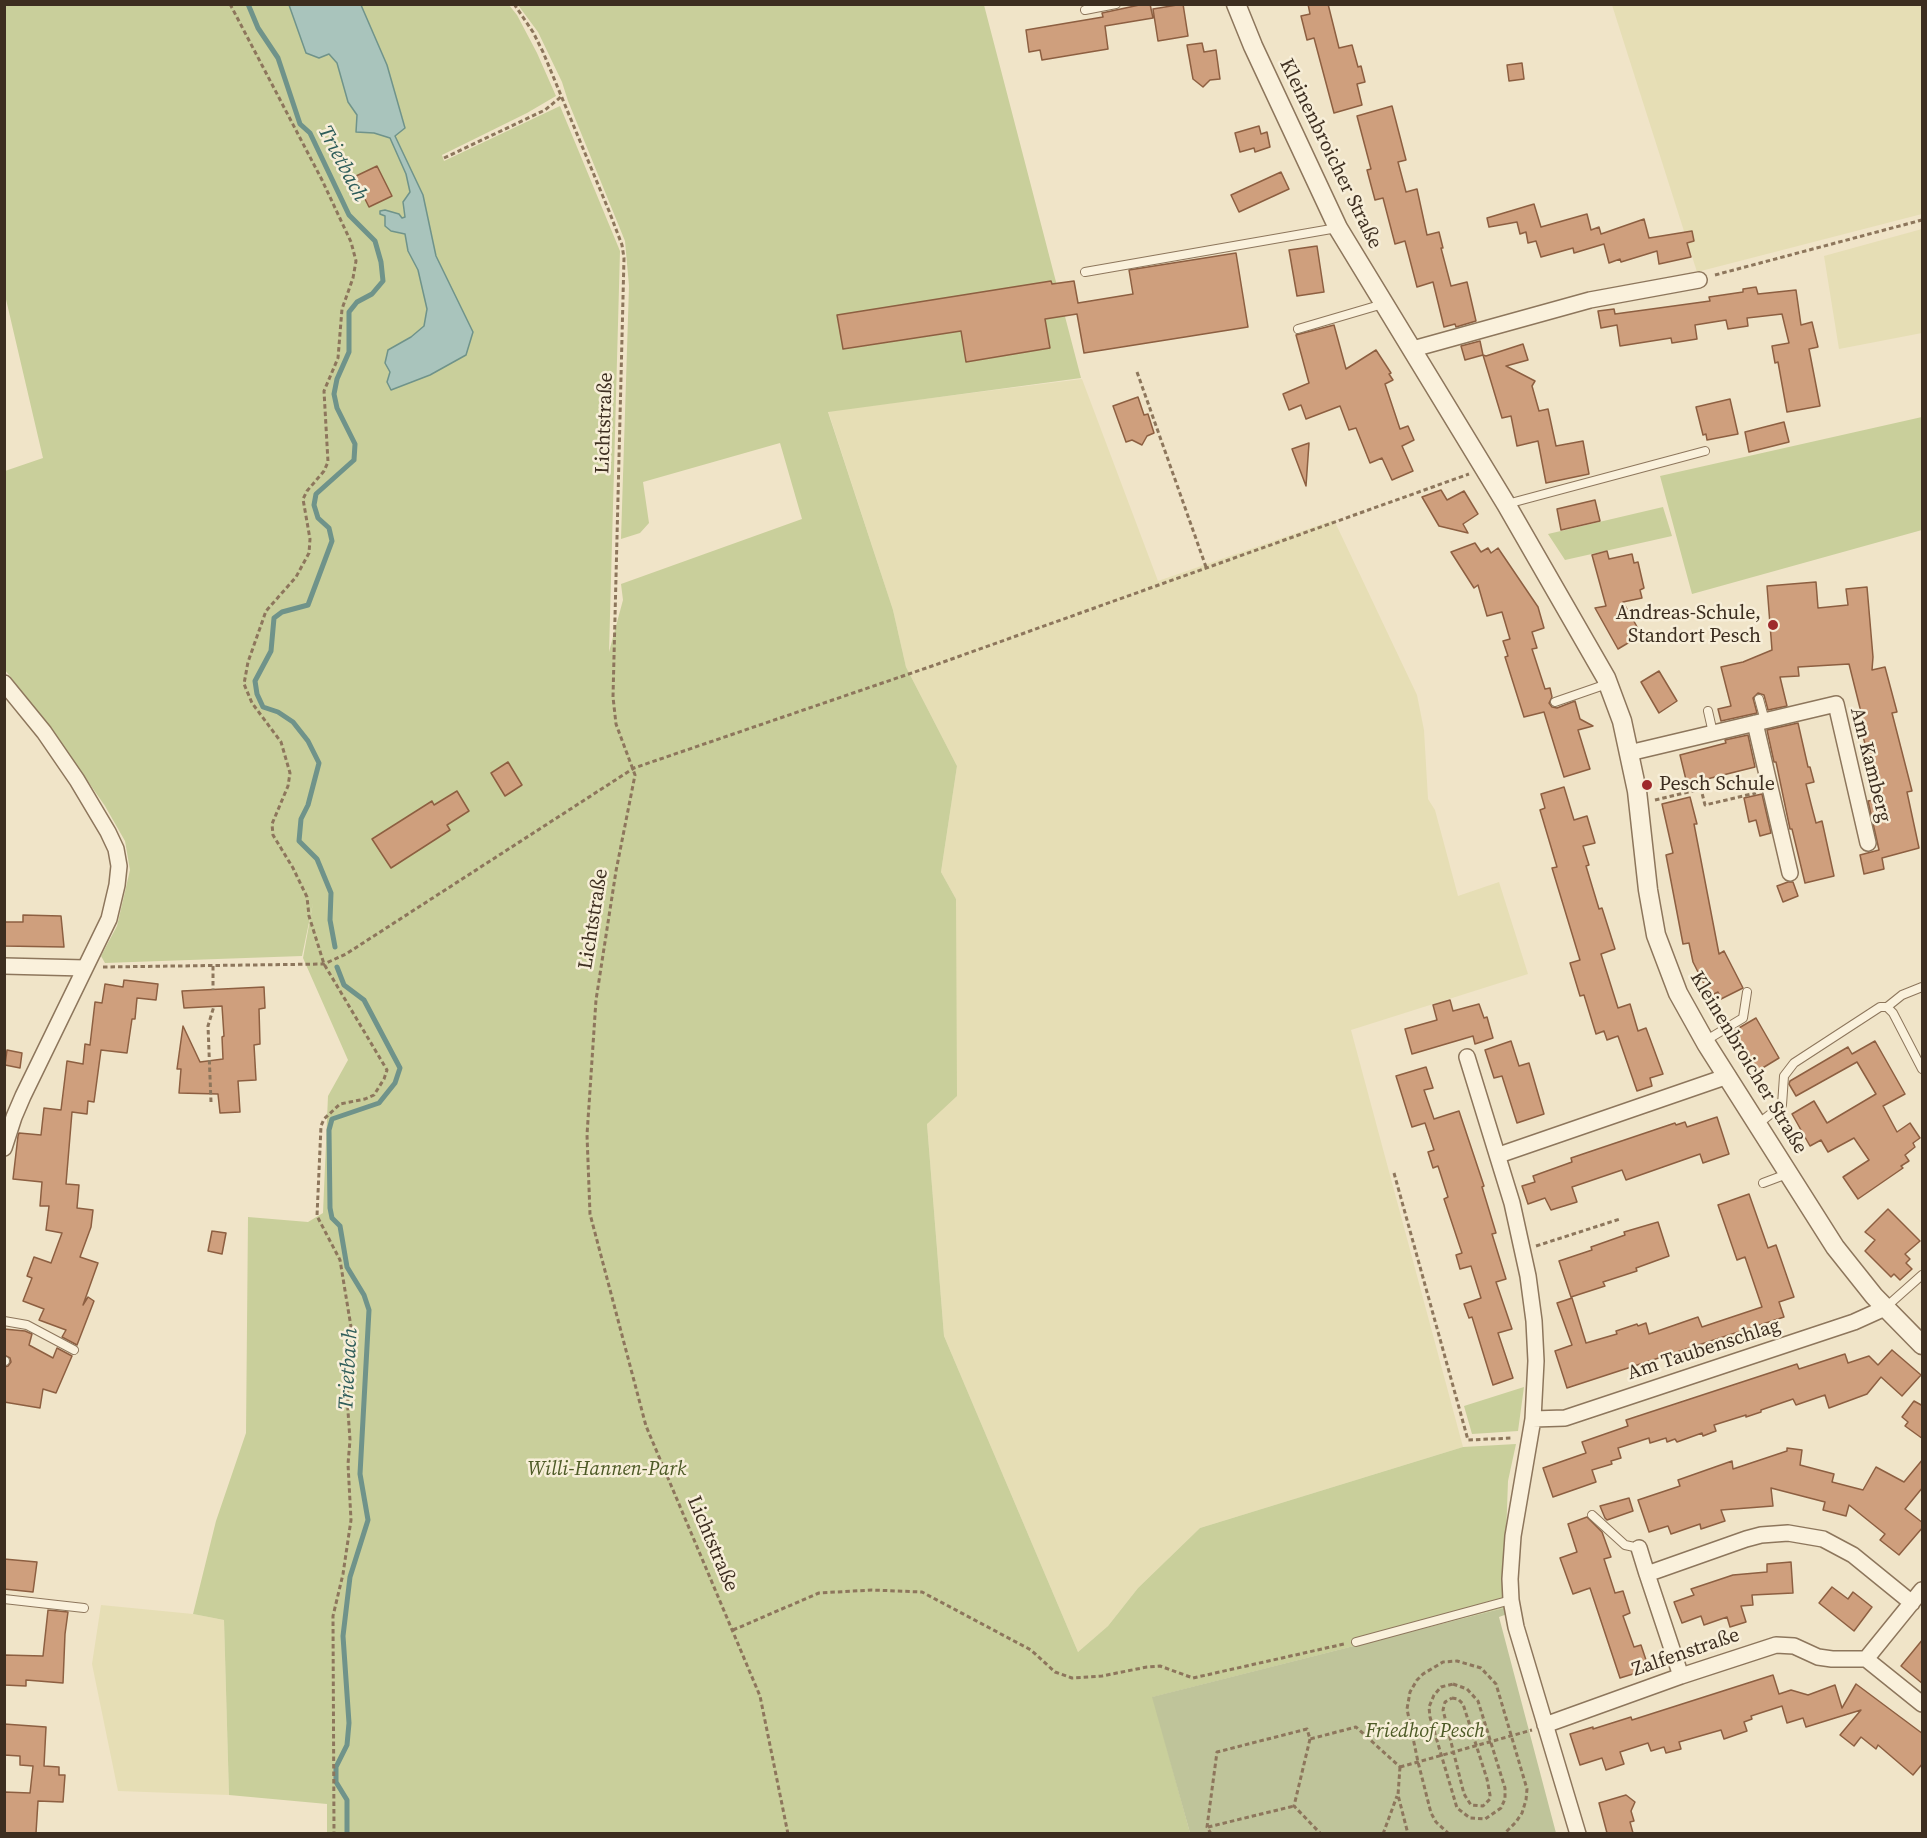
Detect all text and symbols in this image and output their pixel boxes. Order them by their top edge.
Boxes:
street label: Kleinenbroicher Straße [1274,55,1386,253]
water label: Trietbach [312,122,372,206]
street label: Lichtstraße [591,372,619,474]
place label: Andreas-Schule, Standort Pesch [1616,602,1761,649]
marker: Andreas-Schule, Standort Pesch [1766,618,1780,632]
street label: Am Kamberg [1844,705,1896,825]
place label: Pesch Schule [1659,773,1775,797]
marker: Pesch Schule [1640,778,1654,792]
street label: Lichtstraße [574,867,614,971]
street label: Kleinenbroicher Straße [1684,967,1812,1159]
street label: Am Taubenschlag [1625,1314,1783,1386]
water label: Trietbach [334,1327,364,1411]
park label: Willi-Hannen-Park [528,1458,686,1482]
street label: Lichtstraße [681,1493,743,1595]
street label: Zalfenstraße [1629,1623,1743,1683]
park label: Friedhof Pesch [1365,1720,1485,1744]

